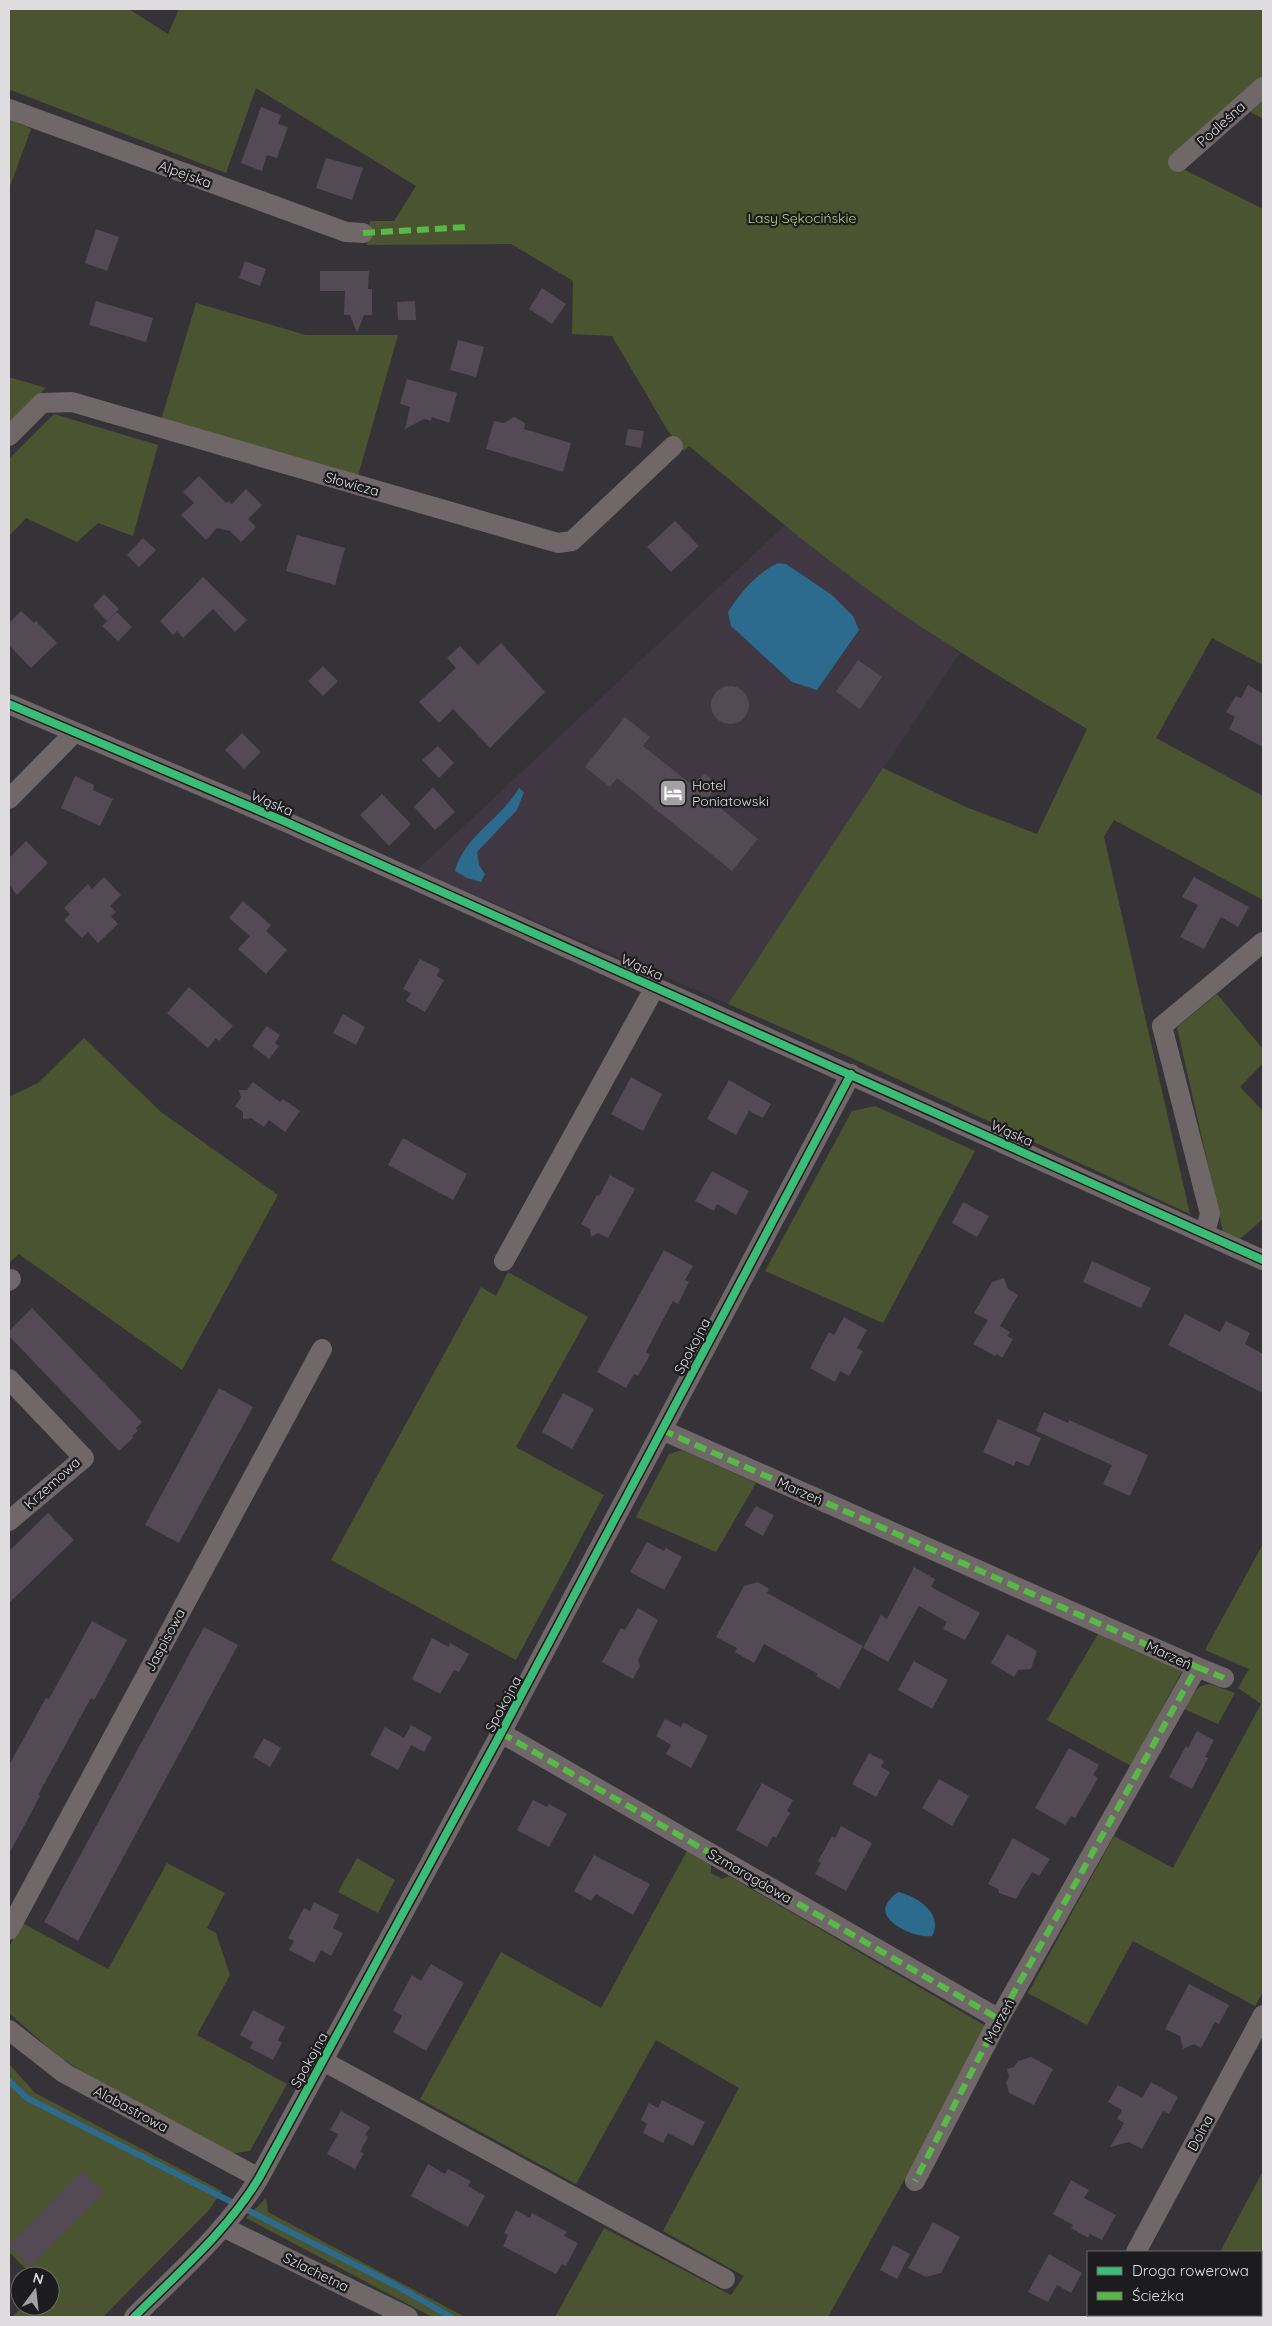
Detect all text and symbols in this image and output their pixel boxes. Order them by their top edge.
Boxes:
street label: Podleśna [1193,97,1249,151]
street label: Alpejska [156,156,214,192]
park label: Lasy Sękocińskie [748,209,857,227]
street label: Słowicza [323,468,381,500]
place label: Hotel Poniatowski [692,776,769,810]
hotel icon: Hotel Poniatowski [658,778,688,808]
street label: Wąska [248,786,296,820]
street label: Wąska [618,950,666,984]
street label: Wąska [988,1116,1036,1150]
street label: Spokojna [670,1315,714,1377]
street label: Krzemowa [20,1453,84,1513]
street label: Marzeń [774,1473,826,1509]
street label: Jaspisowa [141,1605,189,1675]
street label: Marzeń [1143,1637,1195,1673]
street label: Spokojna [481,1673,525,1735]
street label: Szmaragdowa [705,1845,795,1907]
street label: Marzeń [980,1996,1018,2046]
street label: Spokojna [286,2029,332,2091]
street label: Alabastrowa [91,2082,171,2136]
street label: Dolna [1183,2112,1217,2154]
street label: Szlachetna [280,2248,352,2296]
legend [1087,2251,1262,2316]
text: Droga rowerowa [1132,2261,1249,2280]
north arrow [10,2266,60,2316]
text: N [31,2268,46,2288]
text: Ścieżka [1132,2286,1184,2305]

